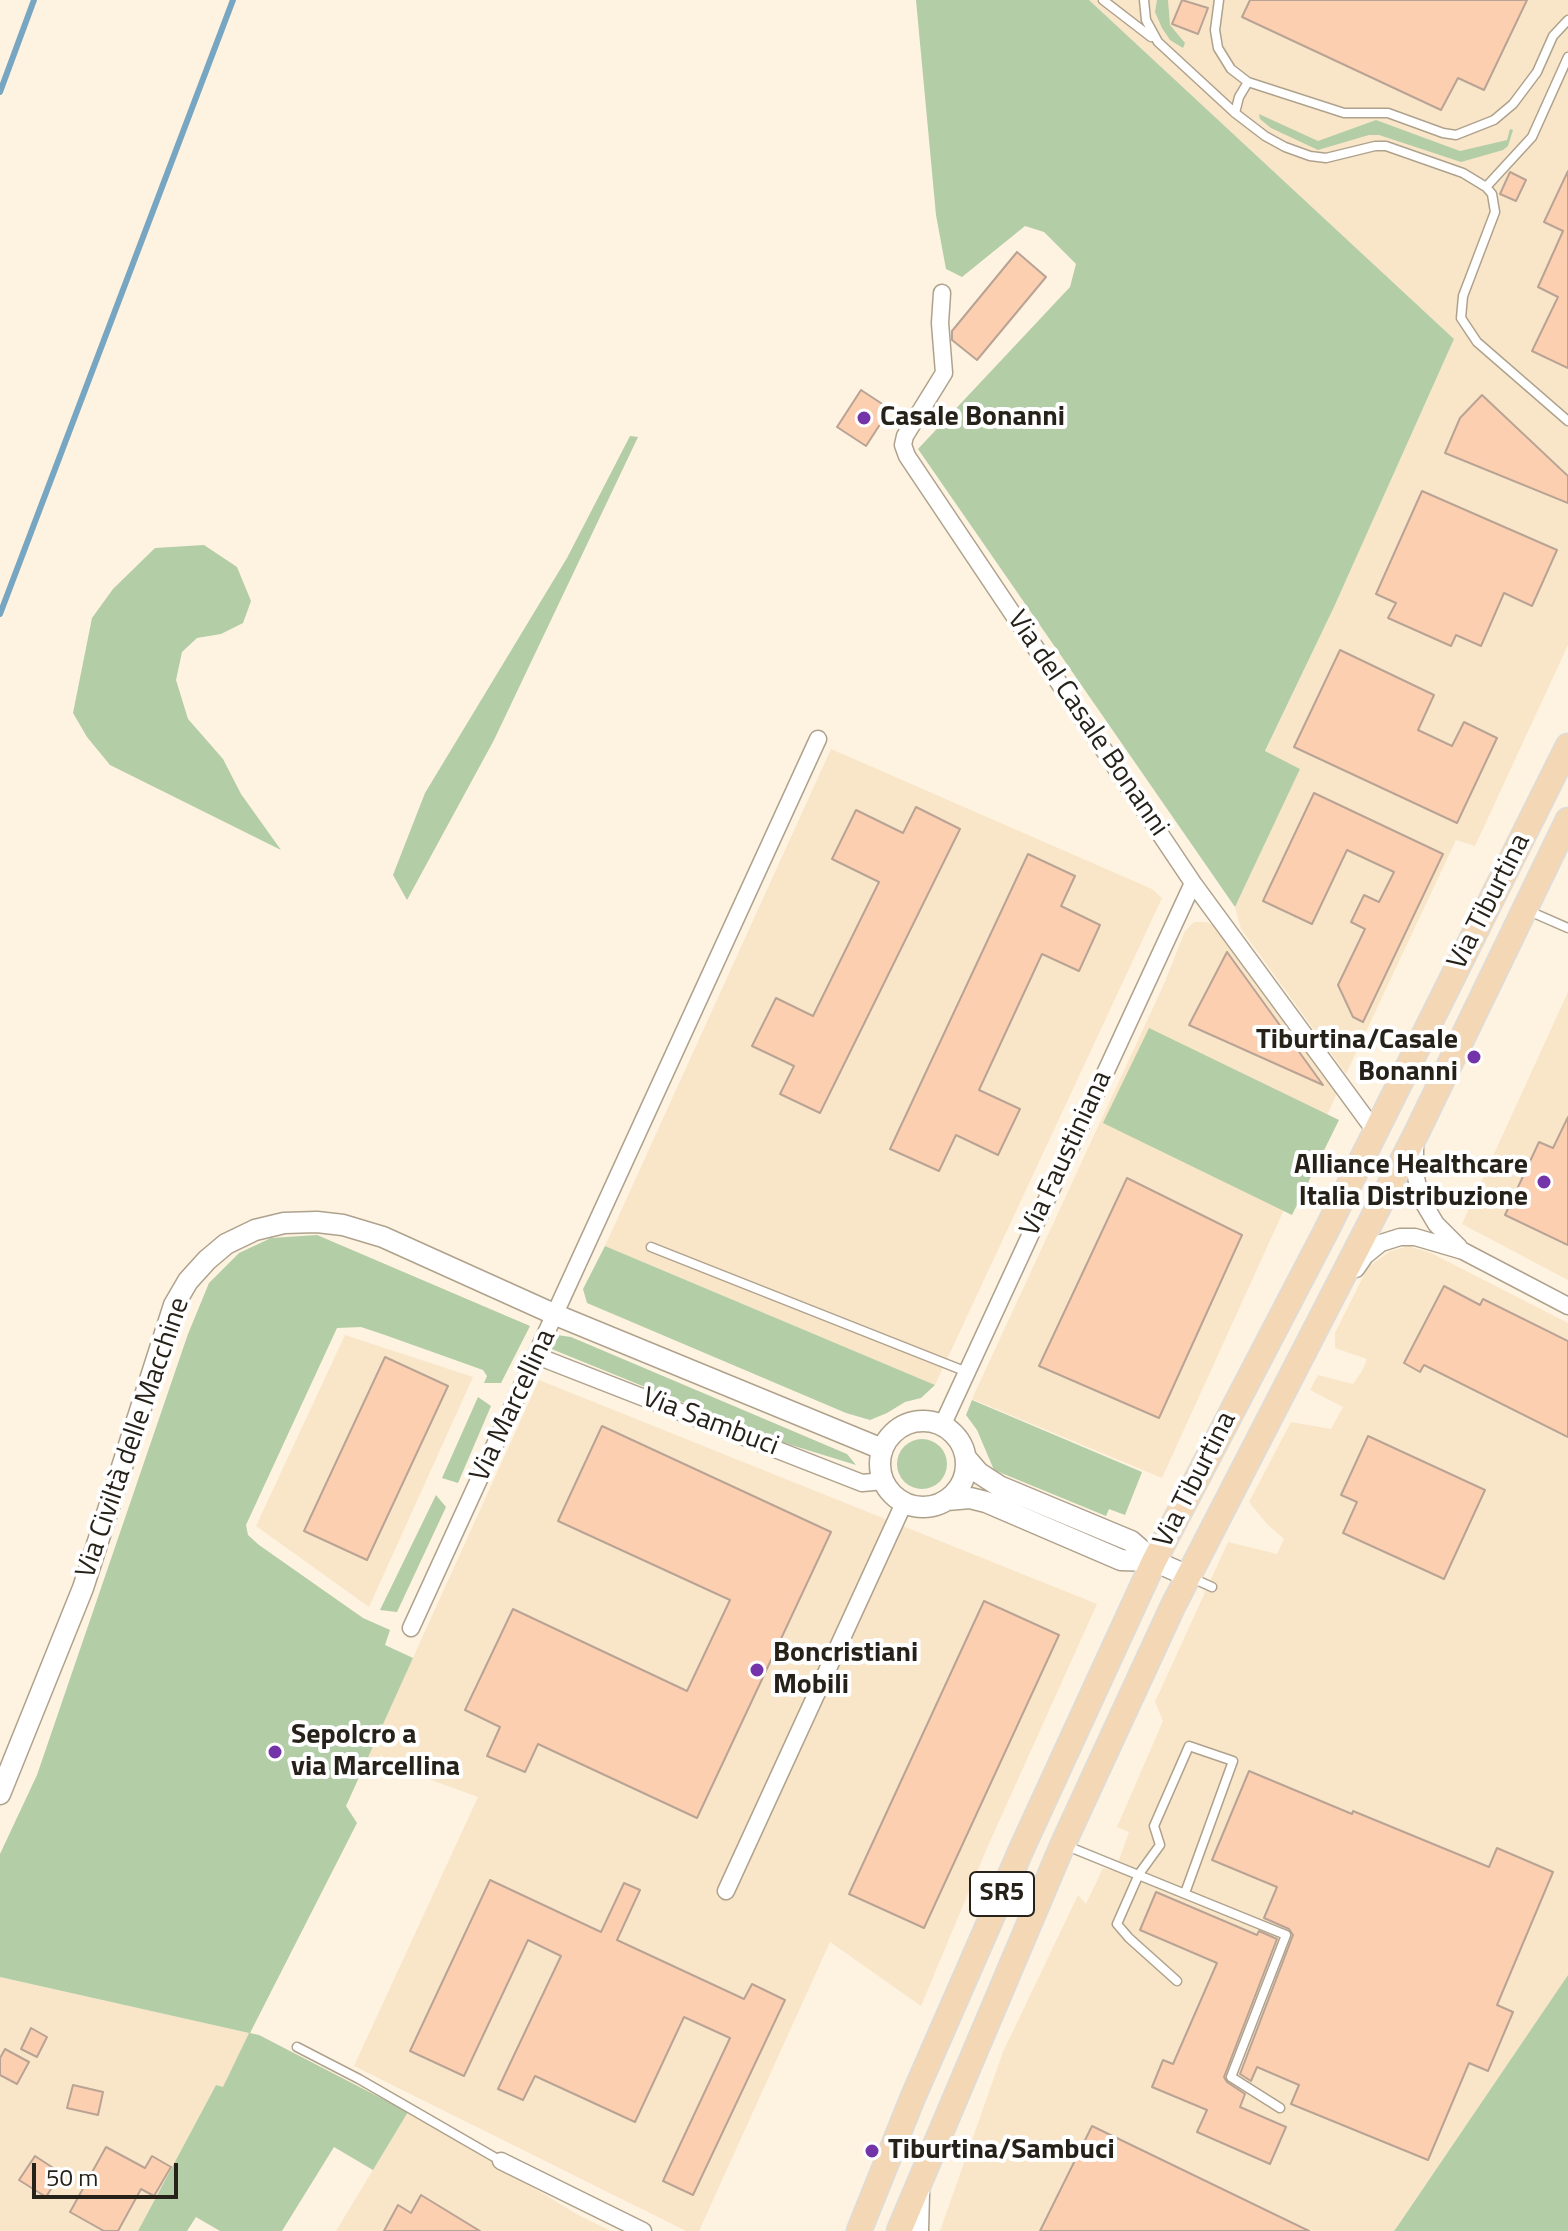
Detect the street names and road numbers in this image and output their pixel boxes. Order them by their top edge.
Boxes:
street label: Via del Casale Bonanni [999,605,1175,843]
street label: Via Tiburtina [1441,829,1539,975]
street label: Via Faustiniana [1014,1066,1120,1242]
street label: Via Civiltà delle Macchine [70,1293,198,1583]
street label: Via Marcellina [464,1325,564,1487]
street label: Via Sambuci [637,1382,783,1464]
street label: Via Tiburtina [1147,1407,1245,1553]
road number: SR5 [970,1872,1034,1916]

